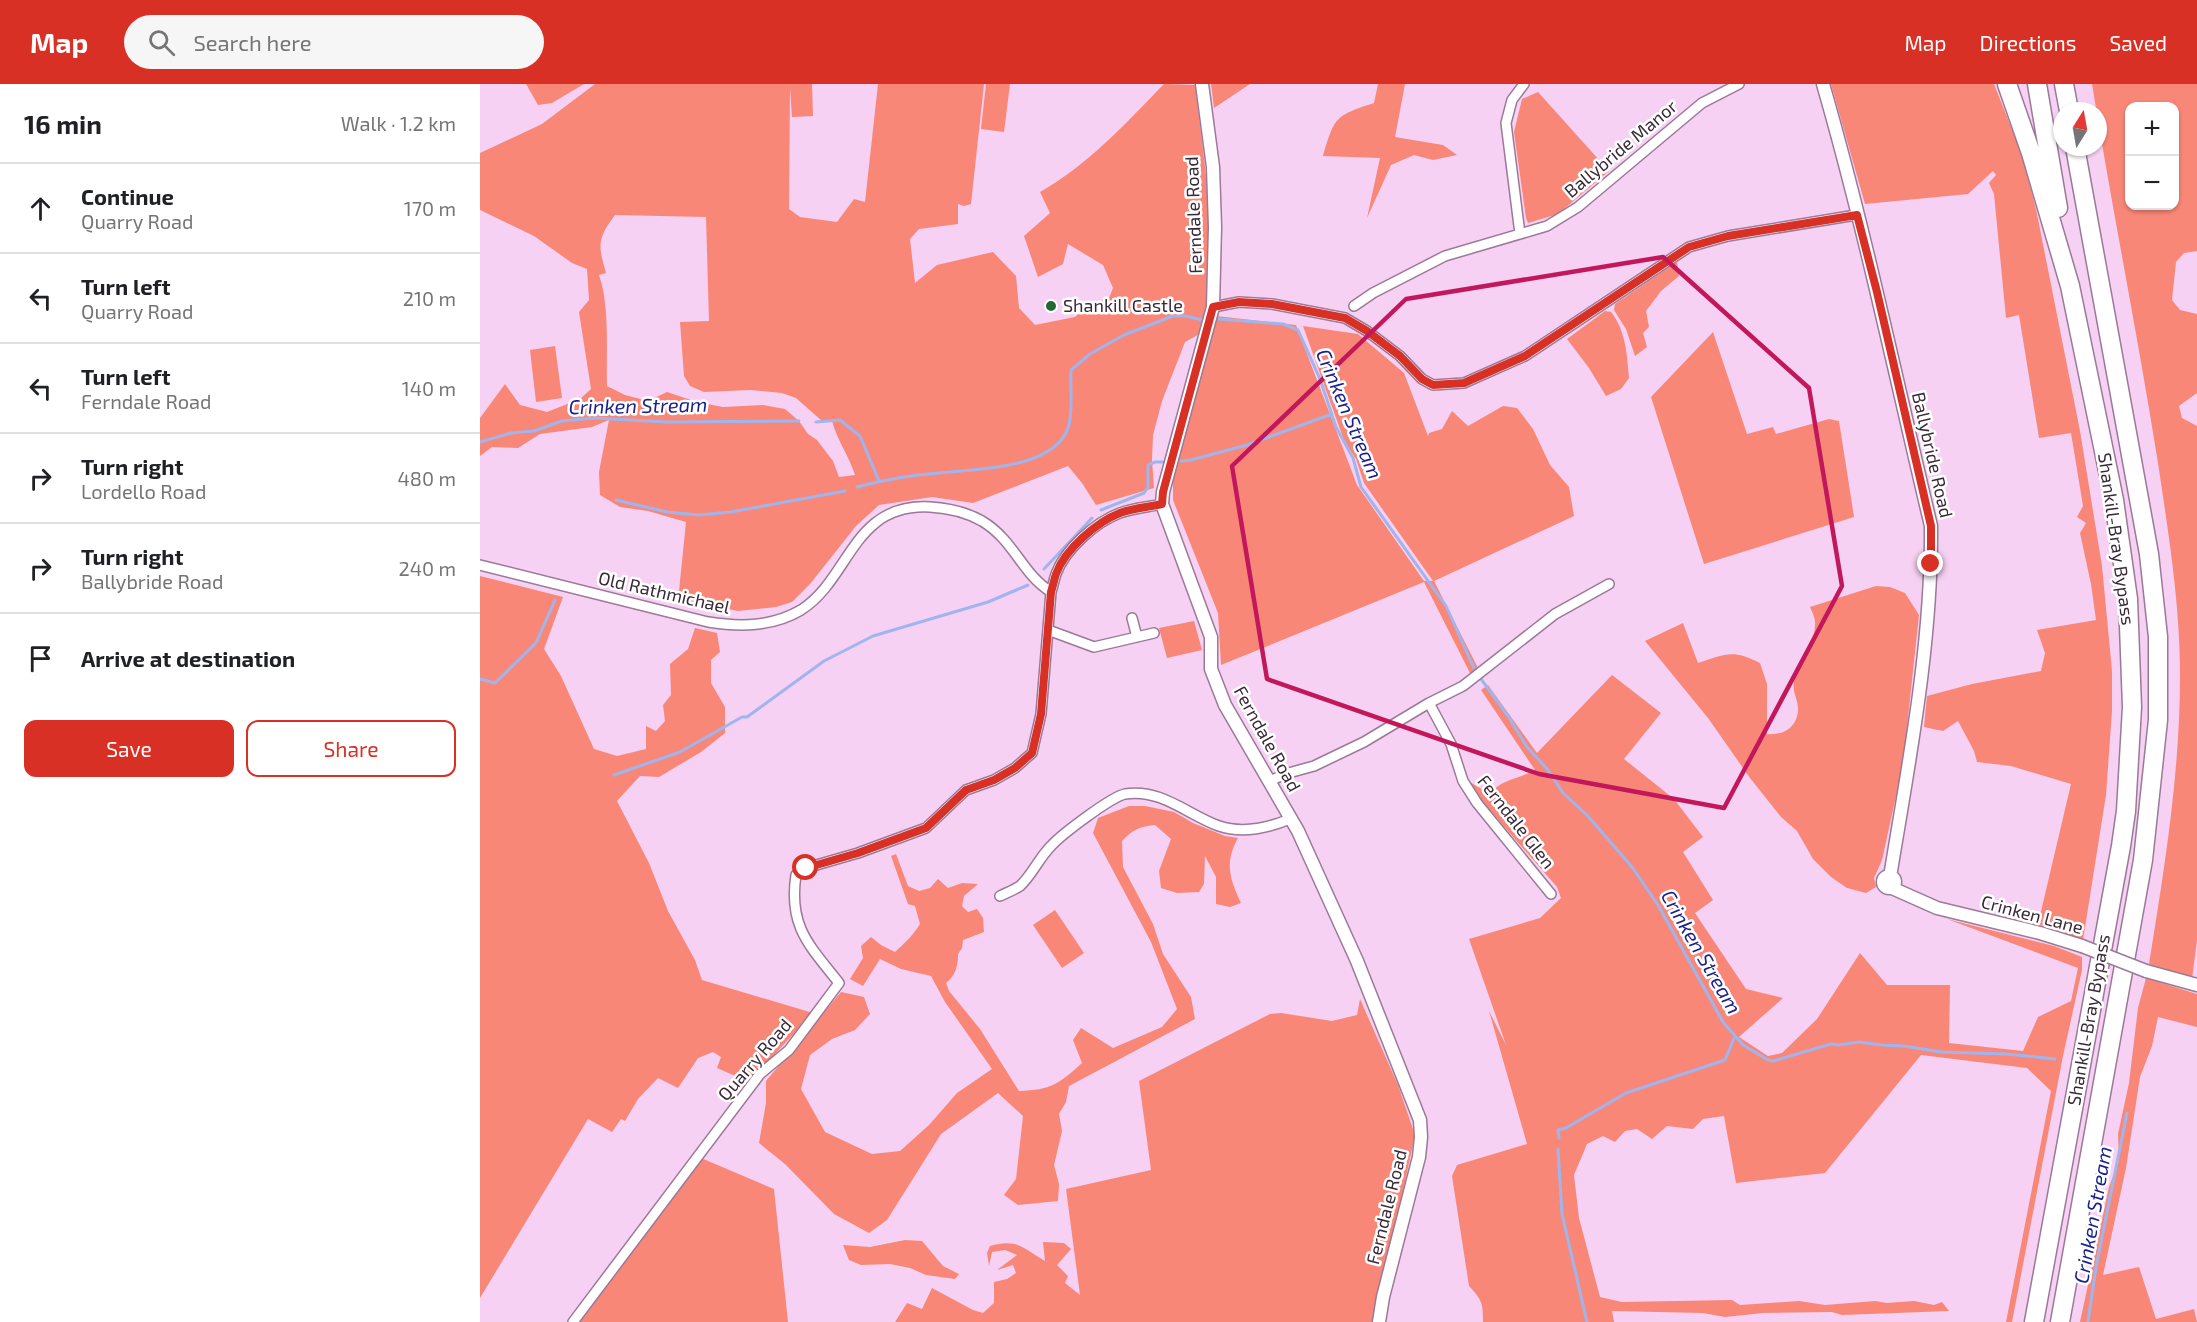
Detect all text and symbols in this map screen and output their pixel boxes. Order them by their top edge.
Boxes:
search box [124,15,544,69]
text: Map [30,25,88,59]
icon: search [145,26,178,59]
text: Search here [193,29,312,55]
text: Map [1904,30,1947,55]
text: Directions [1980,30,2076,55]
text: Saved [2109,30,2167,55]
street label: Ballybride Manor [1560,95,1681,202]
north arrow [2053,102,2107,156]
map controls [2125,102,2179,210]
button: + [2125,102,2179,156]
text: 16 min [24,108,102,139]
text: Walk · 1.2 km [341,111,456,135]
street label: Ferndale Road [1180,156,1206,274]
button: − [2125,156,2179,210]
text: Continue [81,183,174,209]
icon: ahead [24,192,57,225]
text: 170 m [404,196,456,220]
text: Quarry Road [81,209,193,233]
text: Turn left [81,273,170,299]
icon: left [24,282,57,315]
text: 210 m [403,286,456,310]
place label: Shankill Castle [1063,294,1183,316]
text: Quarry Road [81,299,193,323]
marker: Shankill Castle [1044,299,1058,313]
water label: Crinken Stream [1312,345,1388,482]
text: Turn left [81,363,170,389]
icon: left [24,372,57,405]
text: 140 m [402,376,456,400]
text: Ferndale Road [81,389,211,413]
street label: Ballybride Road [1908,390,1958,520]
water label: Crinken Stream [568,392,708,418]
street label: Shankill-Bray Bypass [2094,451,2140,626]
text: Turn right [81,453,183,479]
icon: right [24,462,57,495]
text: 480 m [398,466,456,490]
text: Lordello Road [81,479,206,503]
text: Turn right [81,543,183,569]
route end [1917,550,1943,576]
icon: right [24,552,57,585]
text: 240 m [398,556,456,580]
street label: Old Rathmichael [596,566,733,618]
text: Ballybride Road [81,569,224,593]
icon: arrive [24,642,57,675]
text: Arrive at destination [81,645,295,671]
street label: Ferndale Road [1230,682,1306,795]
button: Save [24,720,234,777]
button: Share [246,720,456,777]
street label: Ferndale Glen [1473,770,1560,873]
route start [792,854,818,880]
water label: Crinken Stream [1657,885,1747,1018]
street label: Crinken Lane [1979,890,2086,938]
street label: Shankill-Bray Bypass [2062,932,2114,1107]
street label: Quarry Road [713,1014,796,1105]
water label: Crinken Stream [2068,1144,2116,1285]
street label: Ferndale Road [1361,1147,1411,1266]

